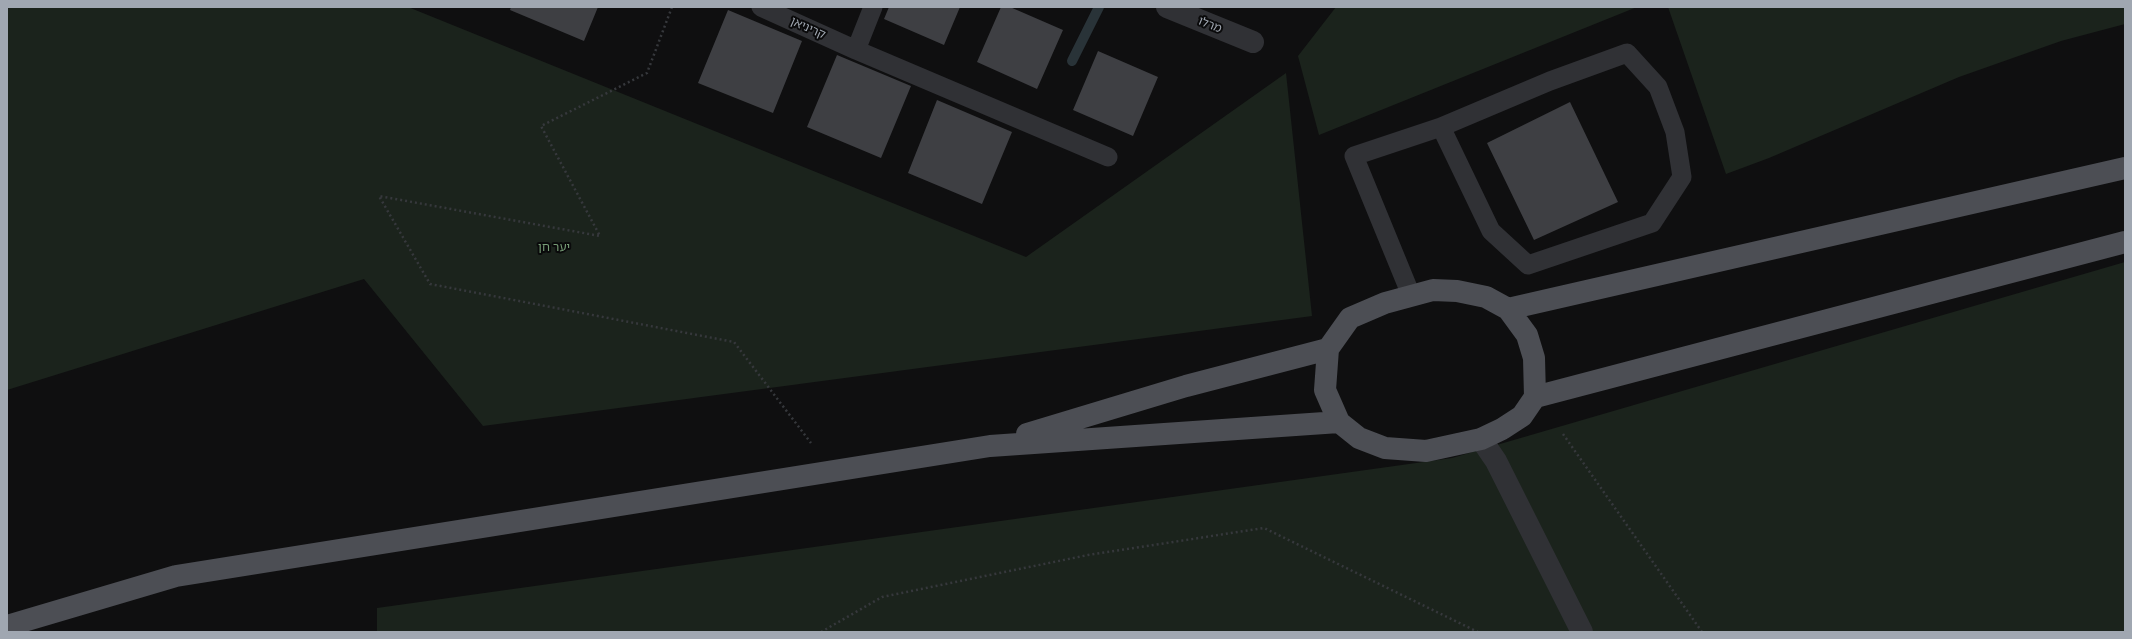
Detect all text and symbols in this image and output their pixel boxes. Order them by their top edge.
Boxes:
street label: קריניאן [788,14,828,42]
street label: מרלו [1196,14,1224,36]
park label: יער חן [538,240,570,254]

